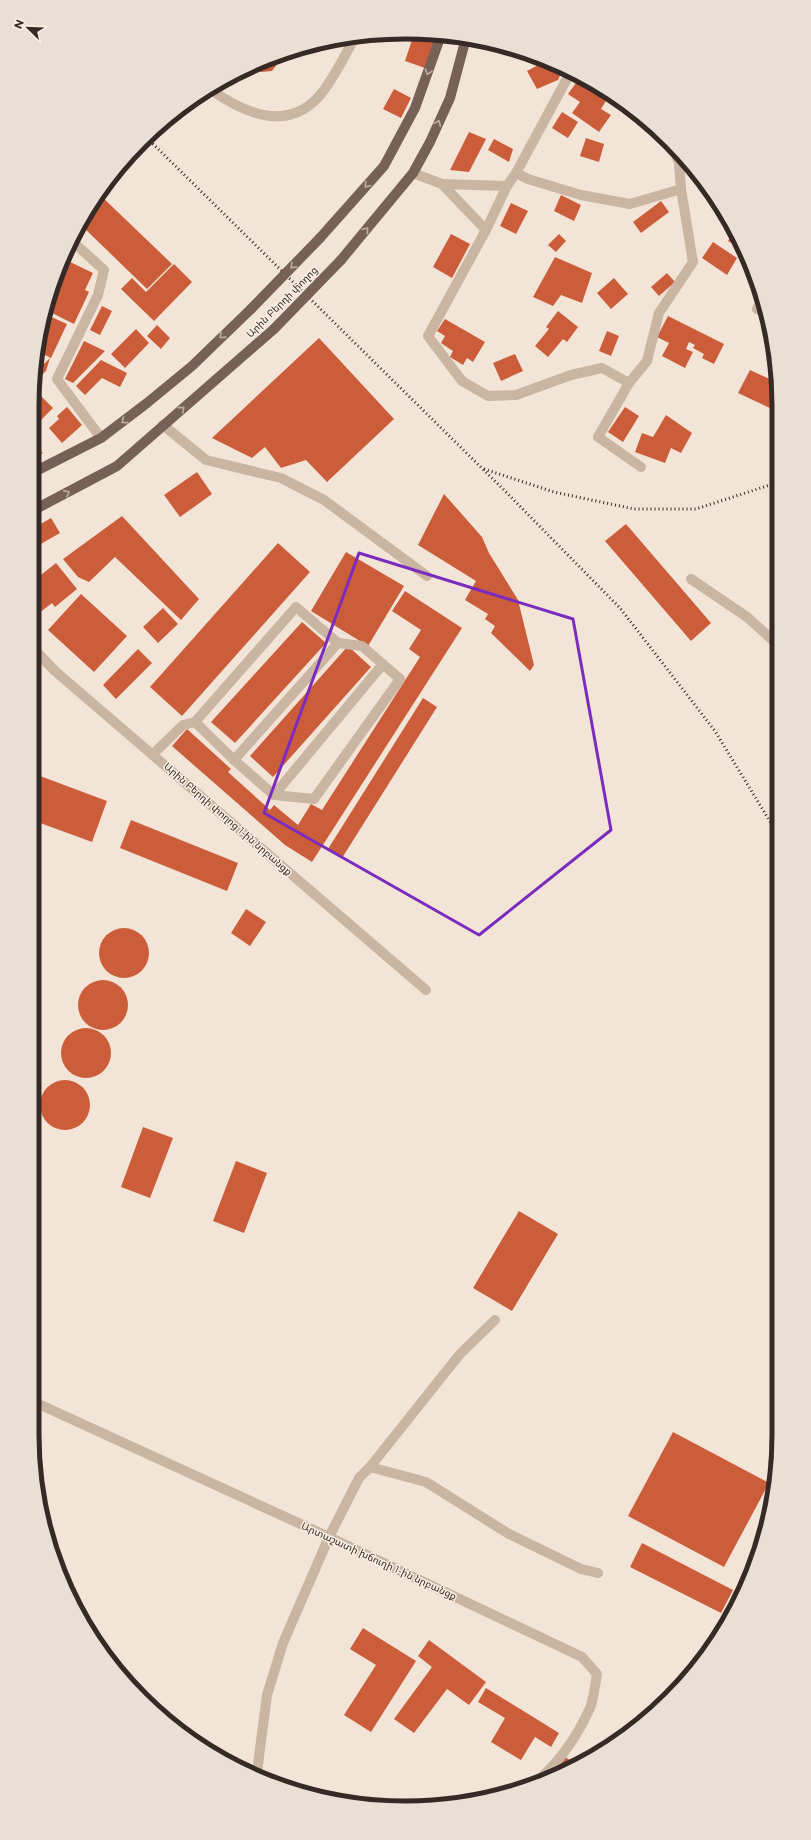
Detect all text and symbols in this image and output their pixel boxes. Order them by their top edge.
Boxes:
north arrow [8,8,48,48]
text: N [11,17,27,31]
one-way arrow [424,68,433,75]
one-way arrow [433,120,441,128]
one-way arrow [364,180,371,188]
one-way arrow [361,228,368,235]
one-way arrow [290,261,298,269]
street label: Արին Բերդի փողոց [244,264,320,340]
one-way arrow [219,331,227,339]
one-way arrow [177,406,185,413]
one-way arrow [121,416,128,424]
one-way arrow [62,491,70,498]
street label: Արին Բերդի փողոց 1-ին նրբանցք [161,760,295,878]
street label: Արտաշատի խճուղի 1-ին նրբանցք [299,1519,459,1603]

